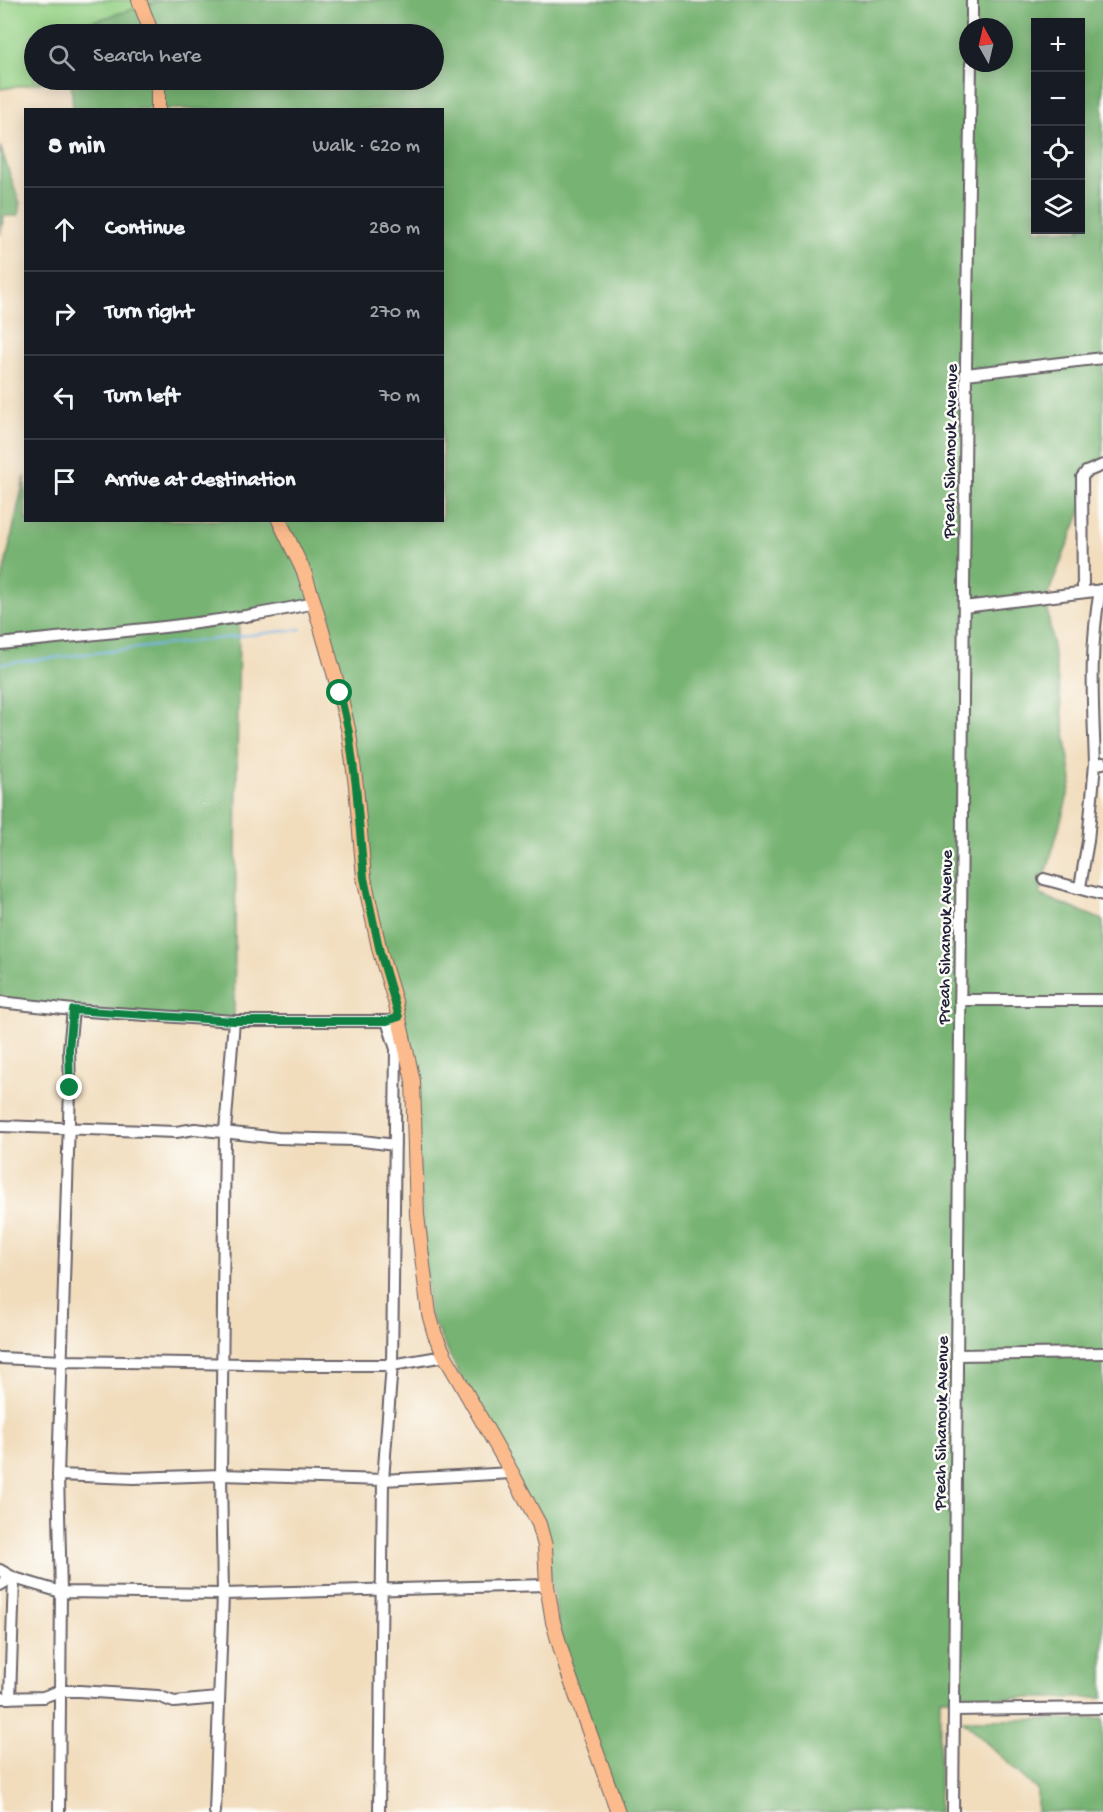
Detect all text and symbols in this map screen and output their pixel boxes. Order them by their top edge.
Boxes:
north arrow [959,18,1013,72]
map controls [1031,18,1085,234]
button: + [1031,18,1085,72]
search box [24,24,444,90]
icon: search [45,41,78,74]
text: Search here [93,44,201,70]
button: − [1031,72,1085,126]
button: locate [1031,126,1085,180]
text: 8 min [48,132,105,163]
text: Walk · 620 m [313,136,420,159]
button: layers [1031,180,1085,234]
icon: ahead [48,213,81,246]
text: Continue [105,216,185,242]
text: 280 m [369,218,420,241]
icon: right [48,297,81,330]
text: Turn right [105,300,193,326]
text: 270 m [370,302,420,325]
street label: Preah Sihanouk Avenue [939,363,964,539]
icon: left [48,381,81,414]
text: Turn left [105,384,179,410]
text: 70 m [379,386,420,409]
icon: arrive [48,465,81,498]
text: Arrive at destination [105,468,295,494]
route start [326,679,352,705]
street label: Preah Sihanouk Avenue [934,849,959,1025]
route end [56,1074,82,1100]
street label: Preah Sihanouk Avenue [930,1335,955,1511]

